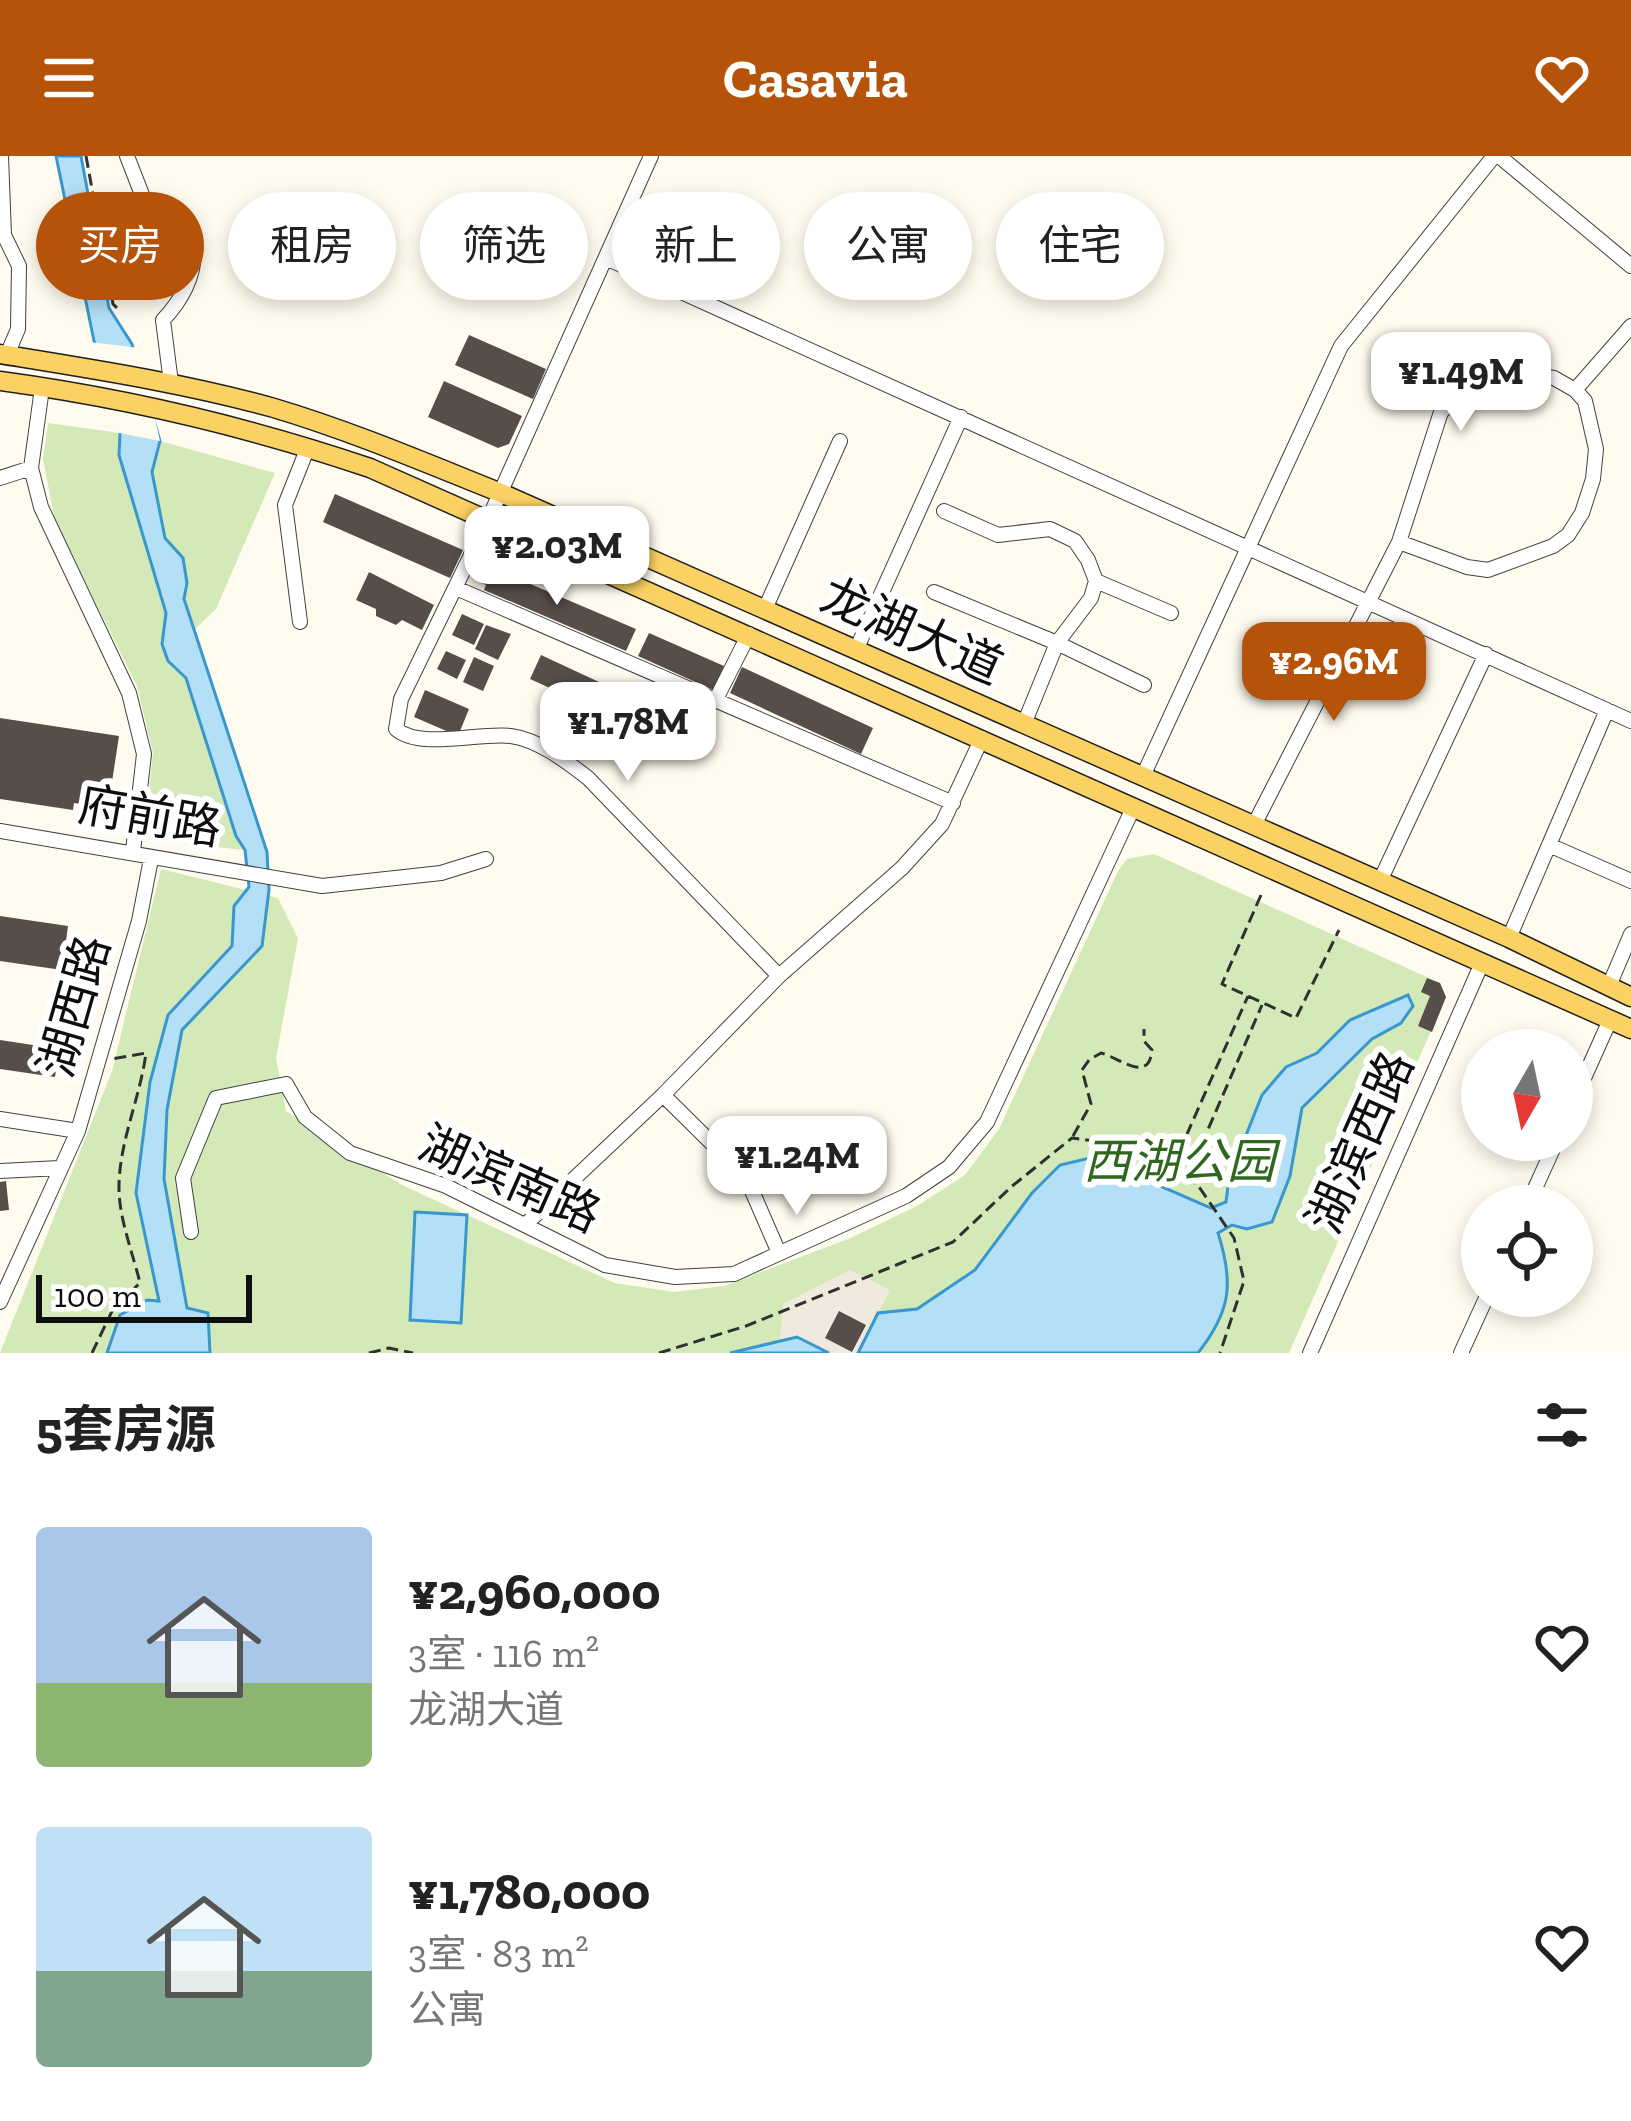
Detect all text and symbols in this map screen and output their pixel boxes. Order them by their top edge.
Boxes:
icon: menu [36,45,102,111]
icon: heart [1529,45,1595,111]
text: Casavia [723,46,908,111]
chip: 买房 [36,192,204,300]
chip: 租房 [228,192,396,300]
chip: 筛选 [420,192,588,300]
chip: 新上 [612,192,780,300]
chip: 公寓 [804,192,972,300]
chip: 住宅 [996,192,1164,300]
pin: ¥1.49M [1363,332,1559,434]
text: ¥1.49M [1398,347,1524,394]
pin: ¥2.03M [459,506,655,608]
text: ¥2.03M [491,521,623,568]
street label: 龙湖大道 [813,566,1011,696]
pin: ¥2.96M [1236,622,1432,724]
text: ¥2.96M [1269,637,1399,684]
pin: ¥1.78M [530,682,726,784]
text: ¥1.78M [567,697,689,744]
street label: 府前路 [74,775,226,857]
street label: 湖西路 [27,929,121,1083]
north arrow [1461,1029,1593,1161]
map controls [1461,1029,1593,1317]
street label: 湖滨西路 [1295,1043,1425,1241]
street label: 湖滨南路 [411,1114,609,1244]
pin: ¥1.24M [699,1116,895,1218]
text: ¥1.24M [734,1131,860,1178]
park label: 西湖公园 [1083,1133,1281,1190]
button: locate [1461,1185,1593,1317]
scale bar [36,1269,252,1322]
text: 100 m [54,1276,141,1315]
icon: filters [1529,1392,1595,1458]
text: 5套房源 [36,1399,216,1460]
text: ¥2,960,000 [408,1561,661,1622]
icon: home [132,1575,276,1719]
icon: heart [1529,1614,1595,1680]
text: 3室 · 116 m² [408,1630,599,1677]
text: 龙湖大道 [408,1686,564,1733]
text: ¥1,780,000 [408,1861,650,1922]
icon: home [132,1875,276,2019]
icon: heart [1529,1914,1595,1980]
text: 3室 · 83 m² [408,1930,588,1977]
text: 公寓 [408,1986,486,2033]

